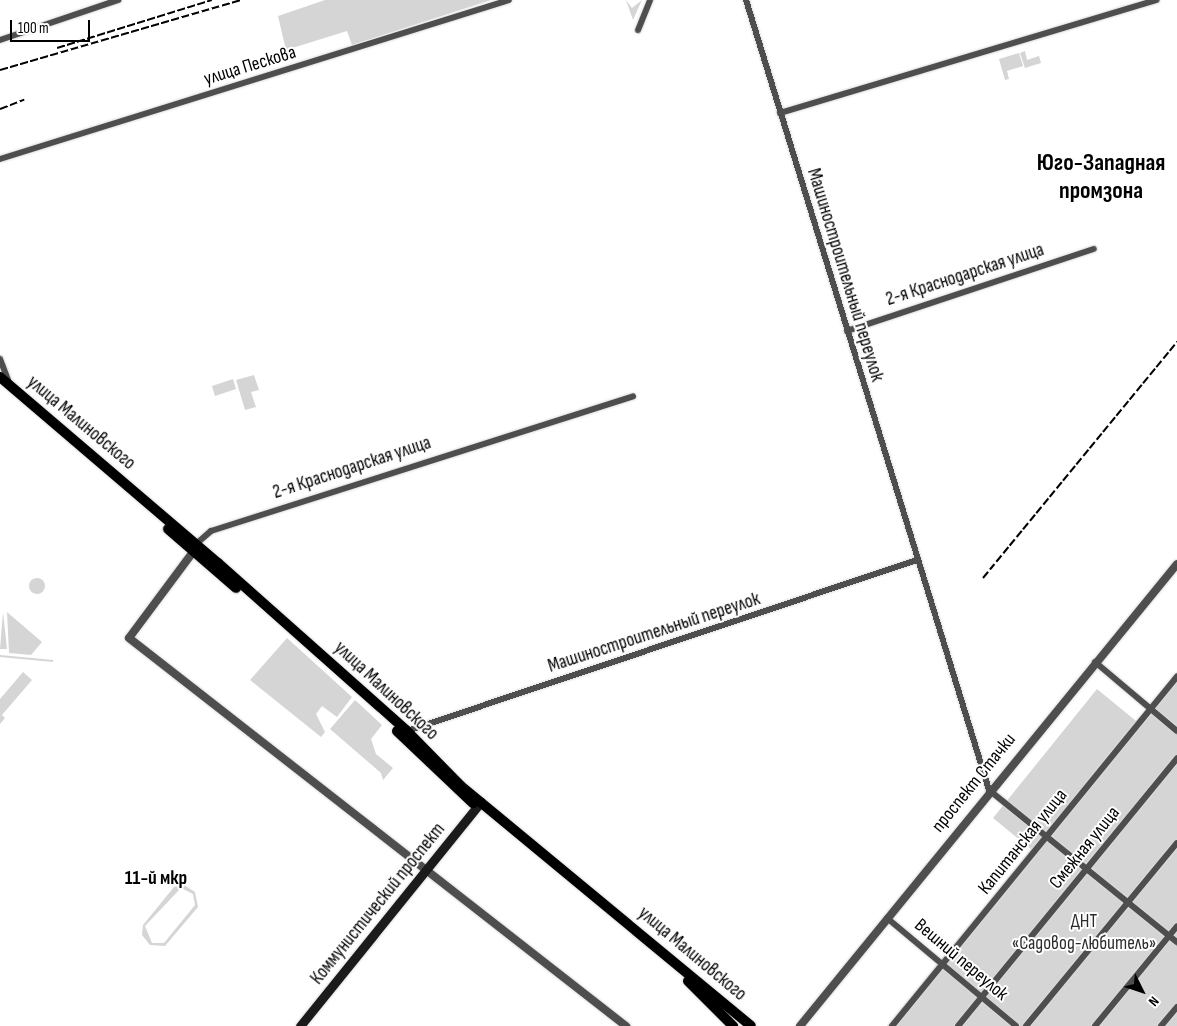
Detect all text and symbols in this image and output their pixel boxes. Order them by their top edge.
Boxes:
scale bar [12,10,92,42]
text: 100 m [18,19,49,38]
street label: улица Пескова [201,41,299,91]
district label: Юго-Западная промзона [1037,149,1165,205]
street label: Машиностроительный переулок [802,166,888,384]
street label: 2-я Краснодарская улица [883,239,1047,311]
street label: улица Малиновского [22,371,140,475]
street label: 2-я Краснодарская улица [270,432,434,504]
street label: Машиностроительный переулок [545,588,763,678]
street label: улица Малиновского [329,637,443,745]
street label: проспект Стачки [927,729,1021,837]
street label: Капитанская улица [974,785,1072,899]
street label: Смежная улица [1045,802,1125,894]
street label: Коммунистический проспект [306,819,450,989]
district label: 11-й мкр [125,866,187,890]
street label: улица Малиновского [633,902,751,1006]
park label: ДНТ «Садовод-любитель» [1012,911,1156,955]
street label: Вешний переулок [910,914,1012,1006]
north arrow [1117,966,1167,1016]
text: N [1145,993,1163,1010]

